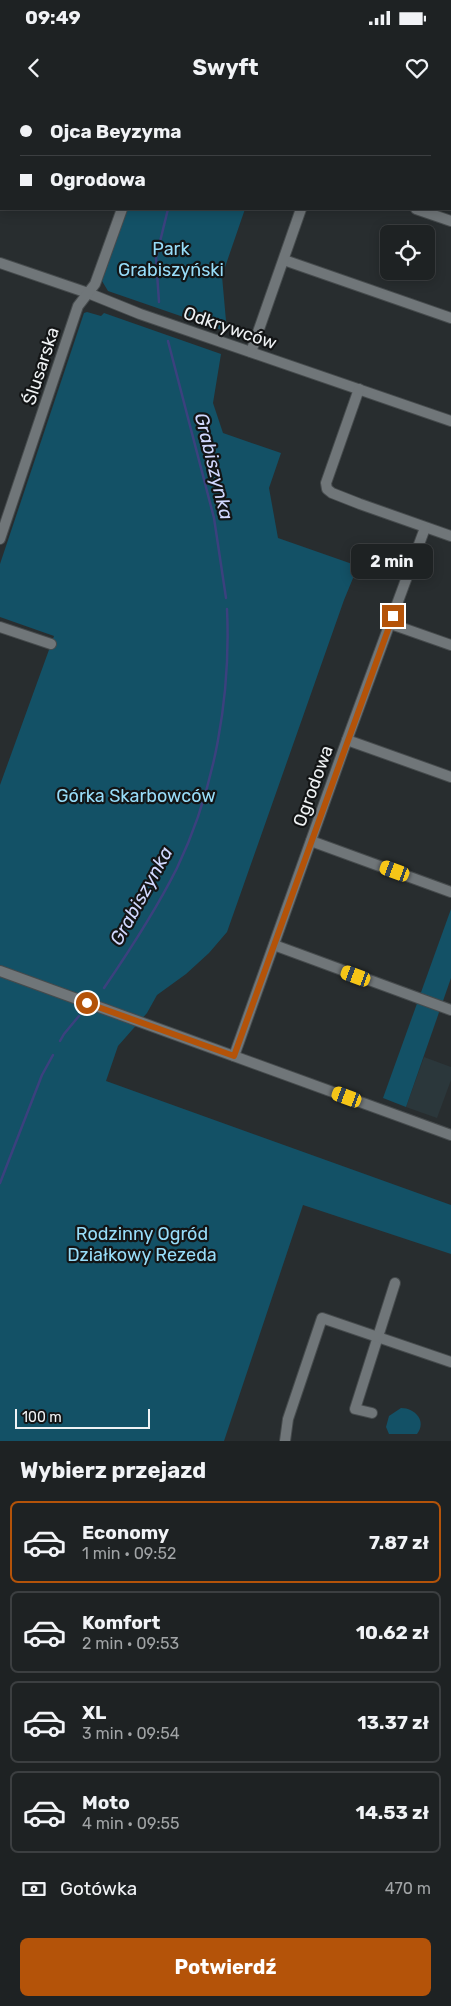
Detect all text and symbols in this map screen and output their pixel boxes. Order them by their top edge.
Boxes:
text: 09:49 [25,6,81,29]
icon: back [20,54,48,82]
text: Swyft [192,54,259,81]
icon: heart [403,54,431,82]
text: Ojca Beyzyma [50,120,182,143]
text: Ogrodowa [50,168,146,191]
map controls [380,225,435,280]
button: locate [380,225,435,280]
park label: Park Grabiszyński [118,238,224,281]
street label: Odkrywców [180,302,280,354]
street label: Ślusarska [18,324,64,408]
water label: Grabiszynka [190,410,238,522]
callout: 2 min [352,544,434,578]
text: 2 min [370,552,414,571]
route end [382,605,404,627]
street label: Ogrodowa [288,742,338,830]
park label: Górka Skarbowców [56,785,216,807]
water label: Grabiszynka [104,843,178,949]
car [378,859,411,883]
car [339,964,372,988]
route start [76,992,98,1014]
car [330,1085,363,1109]
park label: Rodzinny Ogród Działkowy Rezeda [67,1223,217,1266]
scale bar [15,1406,150,1429]
text: 100 m [22,1409,62,1426]
text: Wybierz przejazd [20,1457,206,1484]
icon: car [22,1520,67,1565]
text: Economy [82,1521,169,1544]
text: 7.87 zł [369,1531,429,1554]
text: 1 min · 09:52 [82,1544,176,1563]
icon: car [22,1610,67,1655]
text: Komfort [82,1611,160,1634]
text: 10.62 zł [356,1621,429,1644]
text: 2 min · 09:53 [82,1634,179,1653]
icon: car [22,1700,67,1745]
text: XL [82,1701,106,1724]
text: 13.37 zł [357,1711,429,1734]
text: 3 min · 09:54 [82,1724,180,1743]
icon: car [22,1790,67,1835]
text: Moto [82,1791,130,1814]
text: 14.53 zł [355,1801,429,1824]
text: 4 min · 09:55 [82,1814,180,1833]
icon: cash [20,1875,48,1903]
text: Gotówka [60,1877,137,1900]
text: 470 m [385,1879,431,1898]
button: Potwierdź [20,1938,431,1996]

